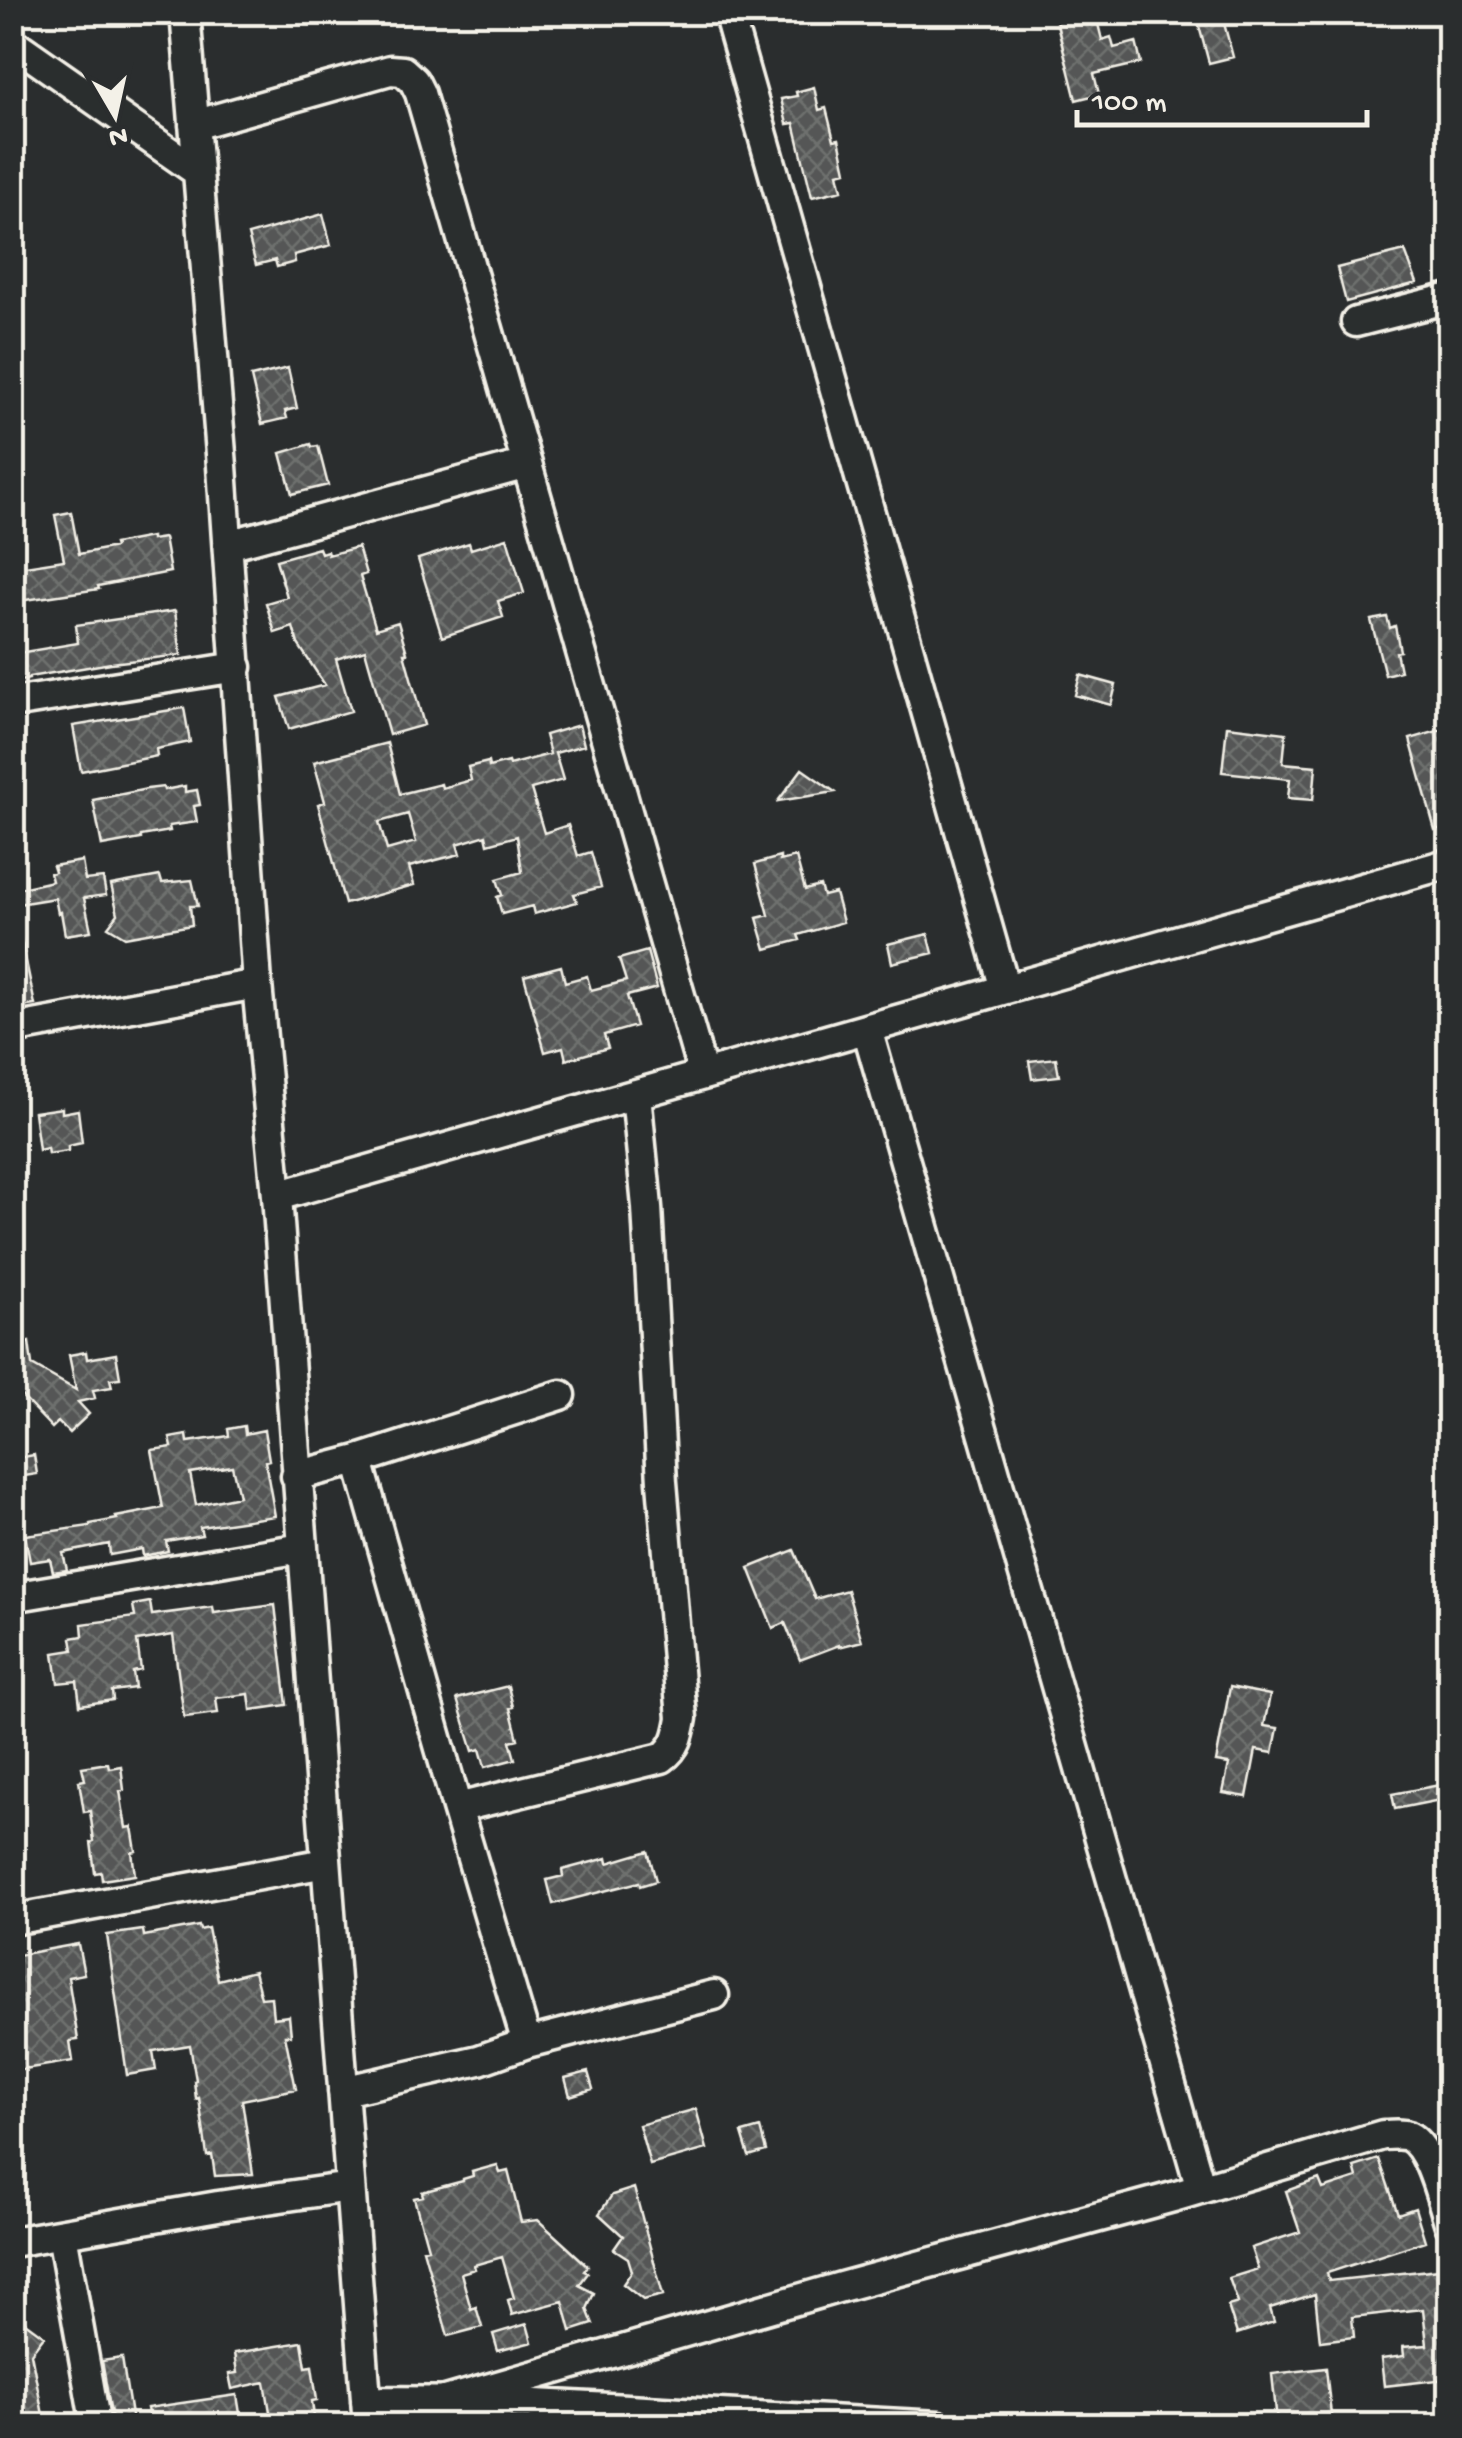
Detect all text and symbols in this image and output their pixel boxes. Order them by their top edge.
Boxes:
north arrow [65,65,165,165]
scale bar [1077,65,1367,127]
text: 100 m [1091,87,1167,122]
text: N [107,118,130,153]

